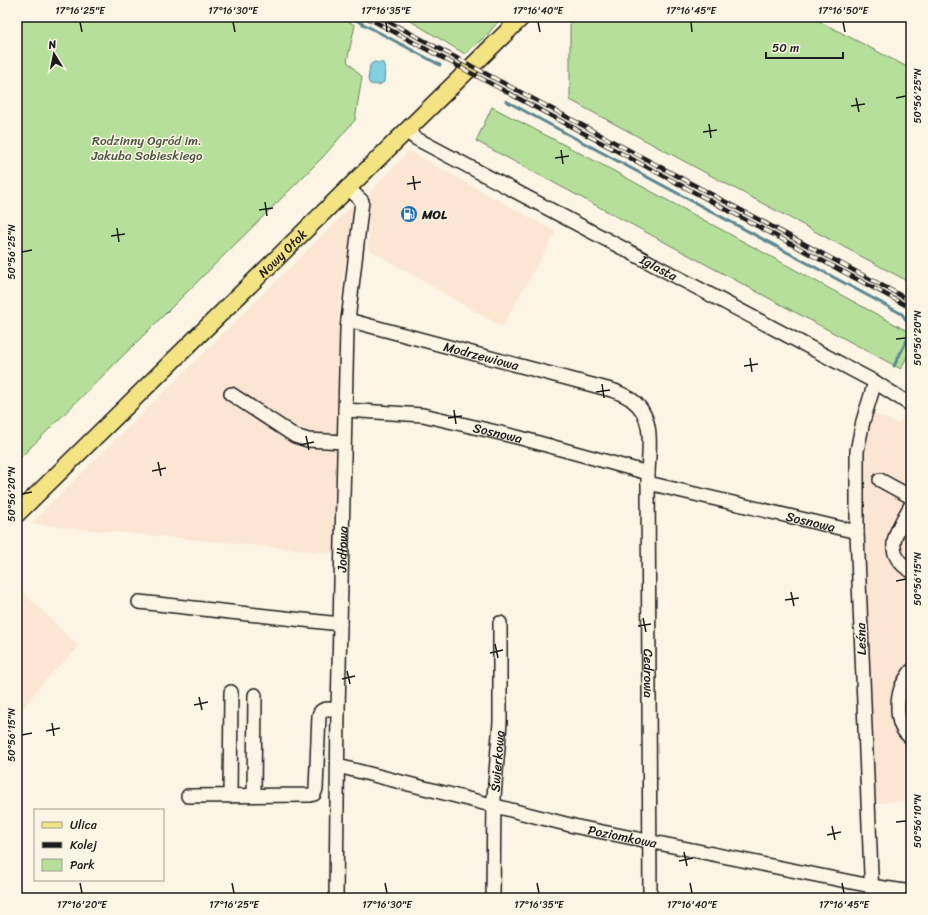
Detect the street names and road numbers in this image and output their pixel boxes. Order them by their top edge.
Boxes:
street label: Nowy Otok [252,223,312,283]
street label: Iglasta [635,247,682,287]
street label: Modrzewiowa [441,334,522,377]
street label: Sosnowa [471,416,526,450]
street label: Sosnowa [784,504,838,538]
street label: Jodłowa [330,525,354,573]
street label: Leśna [849,622,873,655]
street label: Cedrowa [637,649,661,698]
street label: Świerkowa [483,729,511,793]
street label: Poziomkowa [586,818,659,854]

